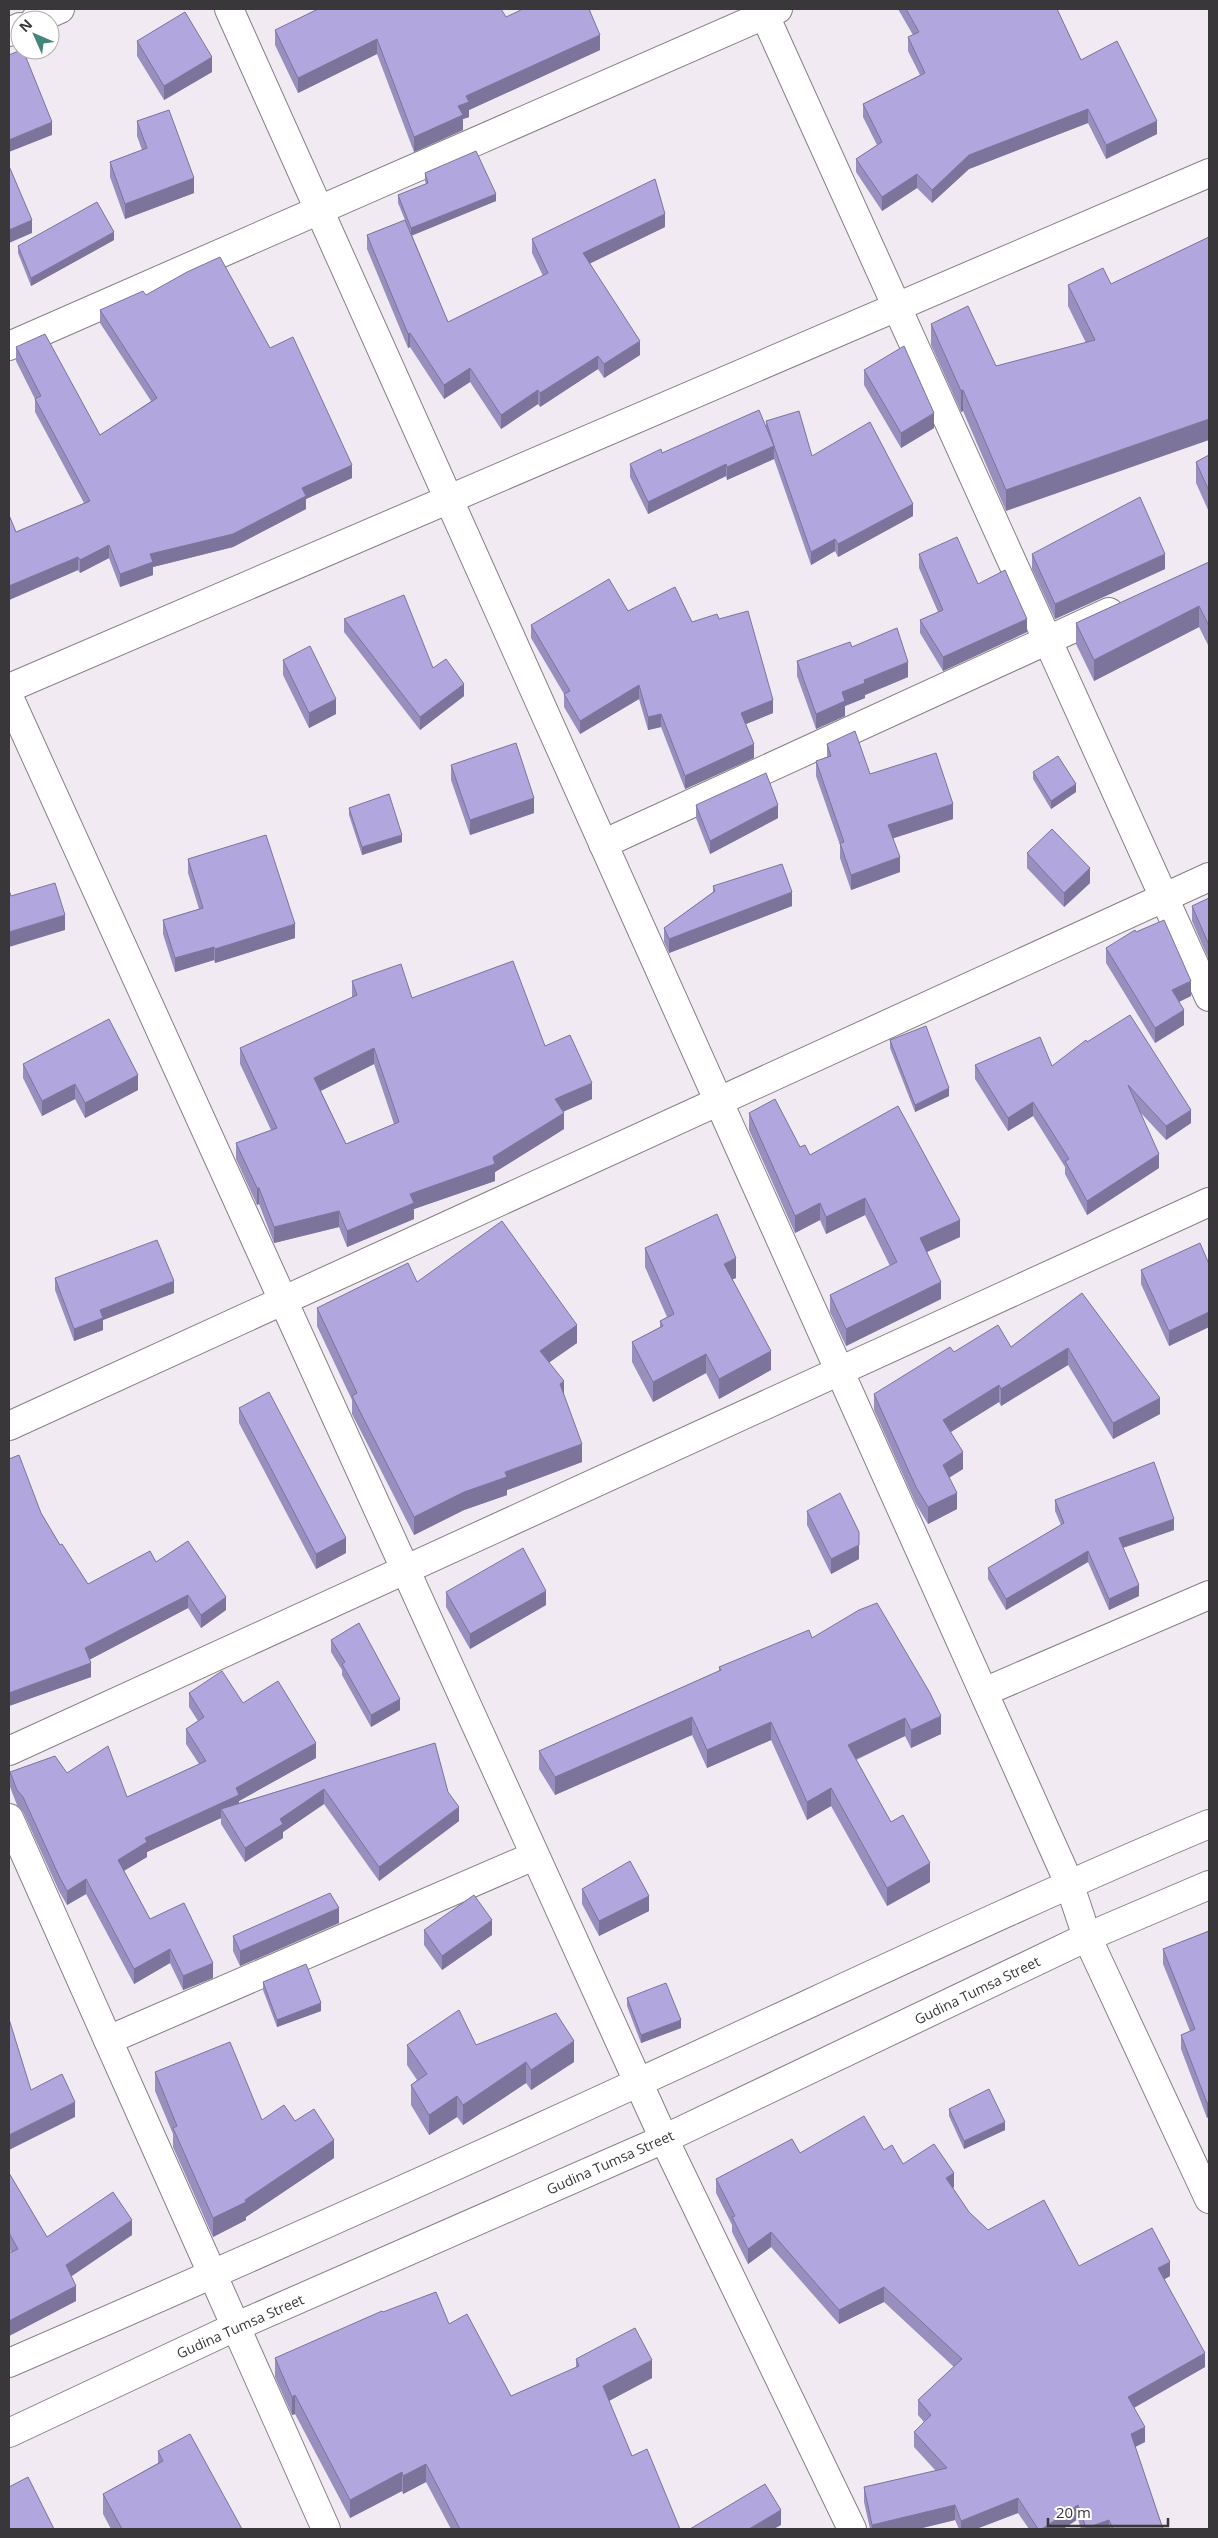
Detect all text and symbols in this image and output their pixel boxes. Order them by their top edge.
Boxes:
north arrow [10,10,60,60]
text: N [15,15,36,36]
street label: Gudina Tumsa Street [911,1951,1043,2029]
street label: Gudina Tumsa Street [543,2125,677,2199]
street label: Gudina Tumsa Street [173,2289,307,2363]
scale bar [1048,2496,1168,2528]
text: 20 m [1056,2502,1091,2522]

